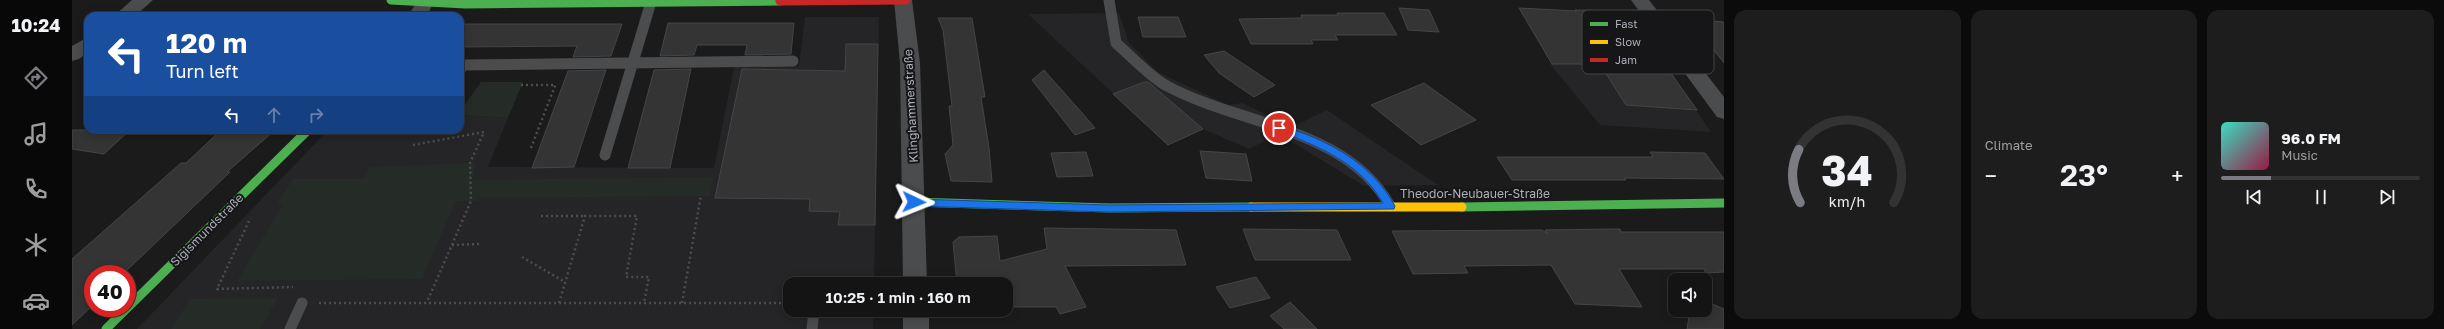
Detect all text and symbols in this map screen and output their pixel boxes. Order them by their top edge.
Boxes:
legend [1582,10,1714,74]
text: 10:24 [12,14,60,36]
text: Fast [1615,17,1638,30]
text: 120 m [166,26,247,59]
icon: left [100,28,152,80]
text: Slow [1615,35,1641,48]
street label: Klinghammerstraße [900,49,921,163]
text: Jam [1615,53,1637,66]
text: Turn left [166,60,239,82]
icon: directions [22,64,50,92]
icon: left [221,104,243,126]
icon: ahead [263,104,285,126]
icon: right [305,104,327,126]
pin [1262,111,1296,145]
icon: arrive [1268,117,1290,139]
icon: music [22,120,50,148]
text: 96.0 FM [2281,129,2341,147]
text: Climate [1985,137,2033,153]
text: 34 [1822,144,1873,194]
text: Music [2281,147,2318,163]
text: 23° [2060,157,2108,193]
text: − [1985,162,1997,189]
text: + [2171,162,2183,189]
icon: phone [22,175,50,203]
position arrow [893,181,935,223]
street label: Theodor-Neubauer-Straße [1400,186,1550,201]
icon: previous [2243,186,2265,208]
icon: pause [2310,186,2332,208]
icon: next [2376,186,2398,208]
street label: Sigismundstraße [167,190,246,269]
text: km/h [1829,192,1866,209]
icon: climate [22,231,50,259]
speed limit sign: 40 [84,265,136,317]
map controls [1668,273,1712,317]
button: sound [1668,273,1712,317]
icon: car [22,287,50,315]
text: 10:25 · 1 min · 160 m [825,288,971,306]

